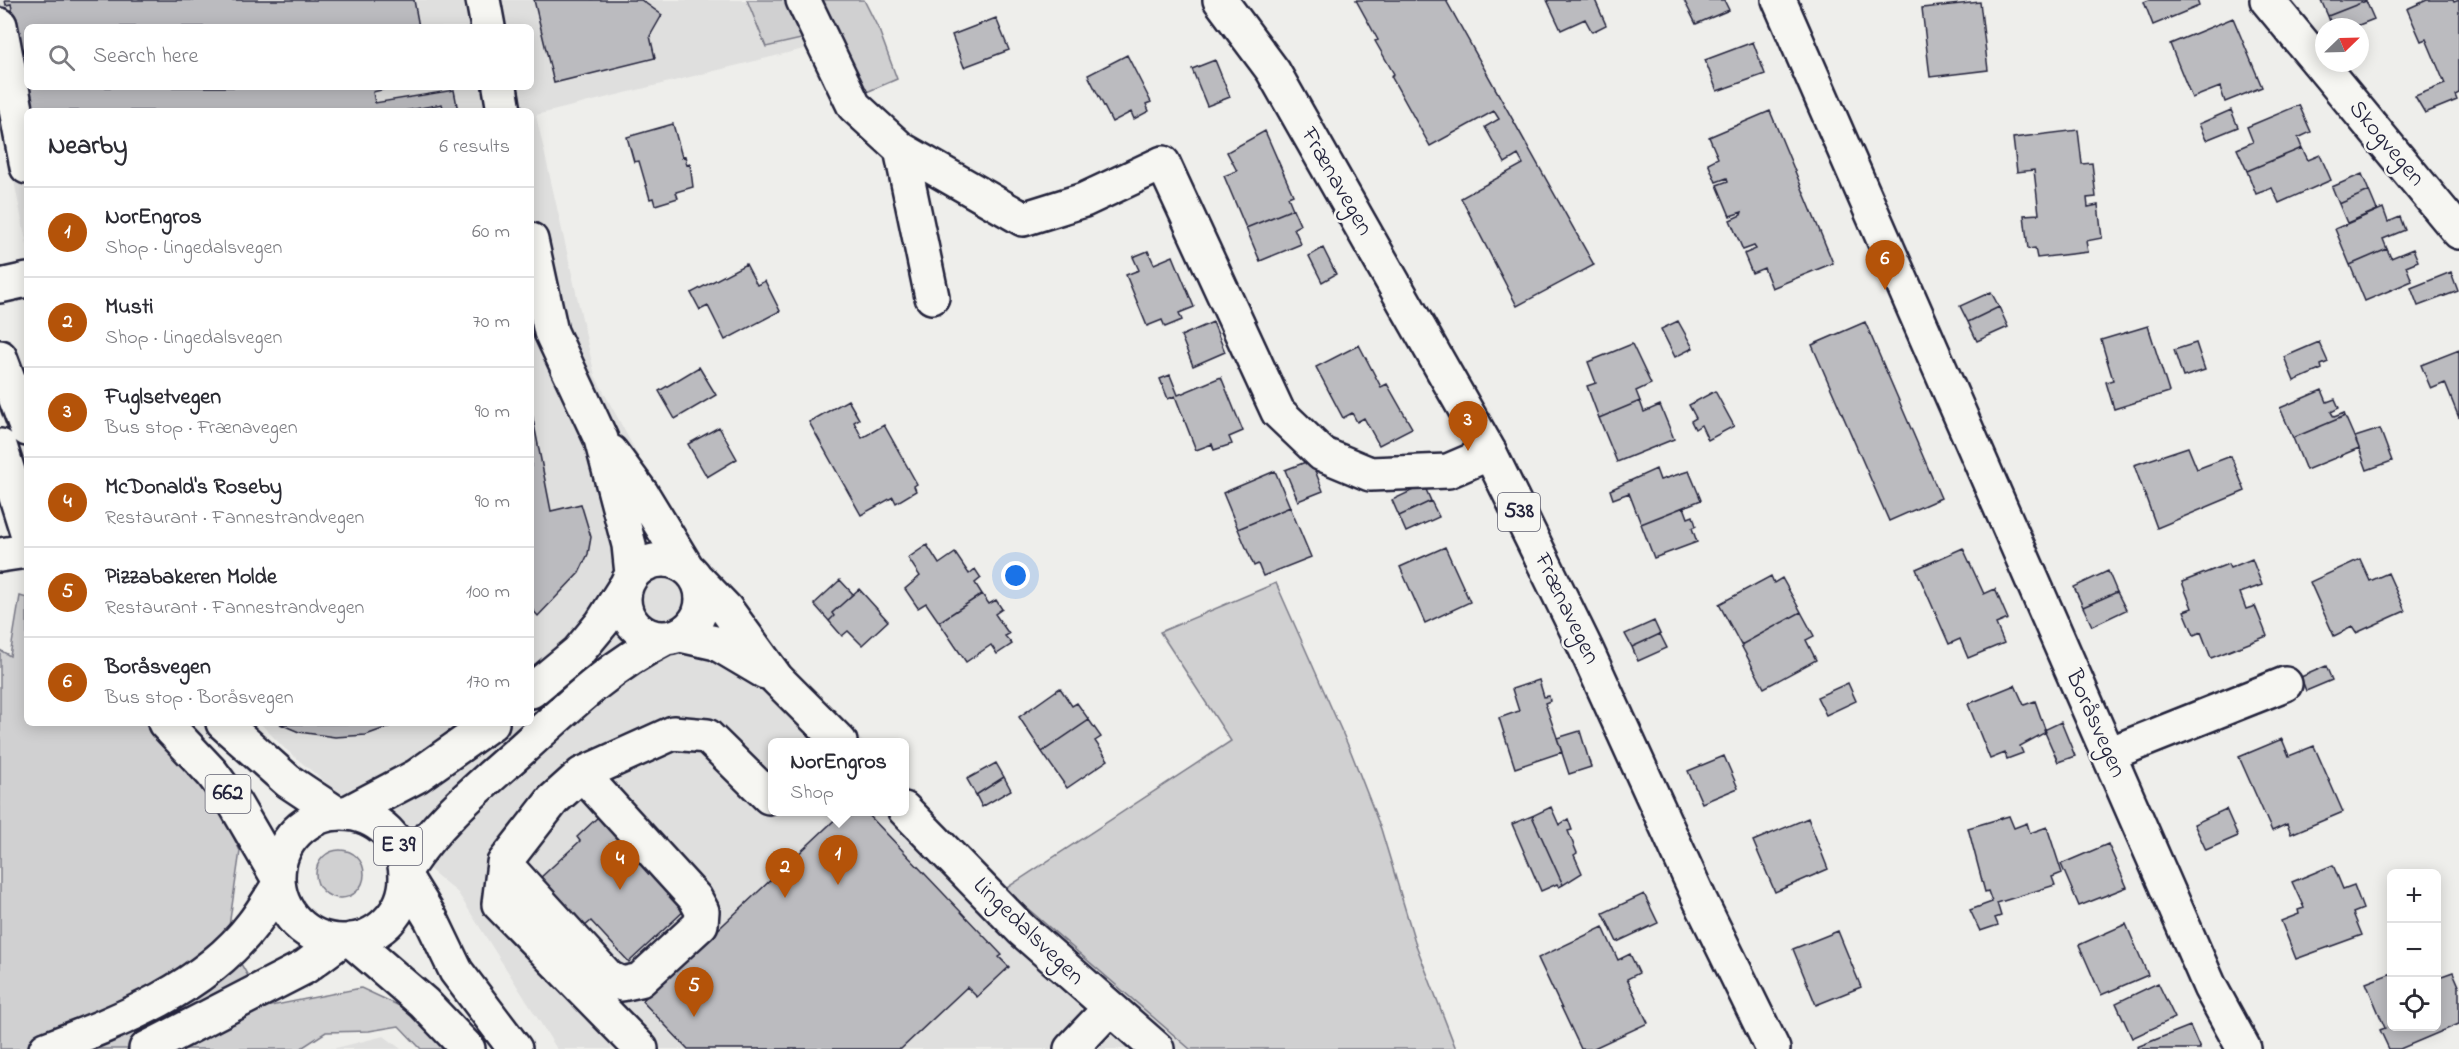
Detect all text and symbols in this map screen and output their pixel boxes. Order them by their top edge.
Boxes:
north arrow [2315,18,2369,72]
search box [24,24,534,90]
icon: search [45,41,78,74]
text: Search here [93,41,198,73]
street label: Skogvegen [2339,93,2433,195]
street label: Frænavegen [1290,120,1381,243]
text: Nearby [48,128,127,166]
text: 6 results [439,133,510,162]
text: NorEngros [105,202,202,234]
text: 1 [64,218,71,247]
text: 60 m [472,218,510,247]
text: Shop · Lingedalsvegen [105,234,282,263]
pin: 6 [1866,240,1904,290]
text: Musti [105,292,153,324]
text: 2 [63,308,72,337]
text: 70 m [473,308,510,337]
text: Shop · Lingedalsvegen [105,324,282,353]
text: Fuglsetvegen [105,382,221,414]
text: 3 [63,398,72,427]
text: 90 m [475,398,510,427]
pin: 3 [1448,402,1488,451]
text: Bus stop · Frænavegen [105,414,298,443]
text: McDonald's Roseby [105,472,282,504]
text: 4 [63,488,72,517]
text: 90 m [475,488,510,517]
road number: 538 [1498,493,1540,531]
text: Restaurant · Fannestrandvegen [105,504,364,533]
street label: Frænavegen [1523,546,1608,671]
your location [1001,561,1030,590]
text: Pizzabakeren Molde [105,562,277,594]
text: 5 [62,578,73,607]
text: 100 m [466,578,510,607]
text: Restaurant · Fannestrandvegen [105,594,364,623]
text: Boråsvegen [105,652,211,684]
street label: Boråsvegen [2055,663,2134,784]
text: 6 [63,668,72,697]
text: 170 m [466,668,510,697]
text: Bus stop · Boråsvegen [105,684,294,713]
popup [768,738,909,816]
text: NorEngros [790,747,887,779]
road number: 662 [206,775,250,813]
text: Shop [790,779,834,808]
road number: E 39 [374,827,422,865]
pin: 1 [818,836,858,885]
pin: 4 [600,840,640,890]
pin: 2 [766,848,804,898]
map controls [2387,869,2441,1031]
button: + [2387,869,2441,923]
street label: Lingedalsvegen [964,870,1092,994]
button: − [2387,923,2441,977]
pin: 5 [674,968,714,1017]
button: locate [2387,977,2441,1031]

